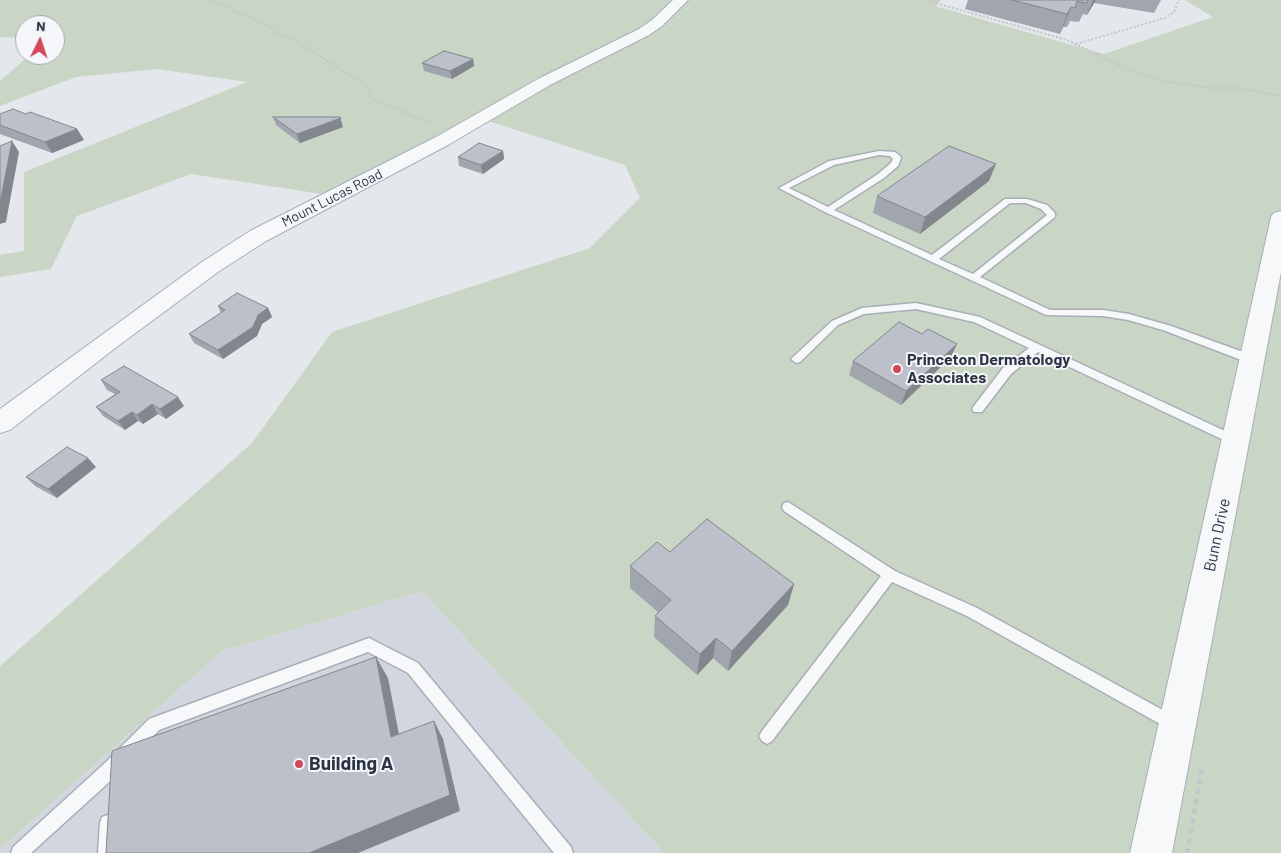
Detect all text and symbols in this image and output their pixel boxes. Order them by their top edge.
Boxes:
north arrow [15,15,65,65]
text: N [36,17,46,34]
street label: Mount Lucas Road [279,165,385,231]
place label: Princeton Dermatology Associates [907,350,1070,388]
marker: Princeton Dermatology Associates [891,363,903,375]
street label: Bunn Drive [1200,497,1234,573]
place label: Building A [309,753,394,775]
marker: Building A [293,758,305,770]

